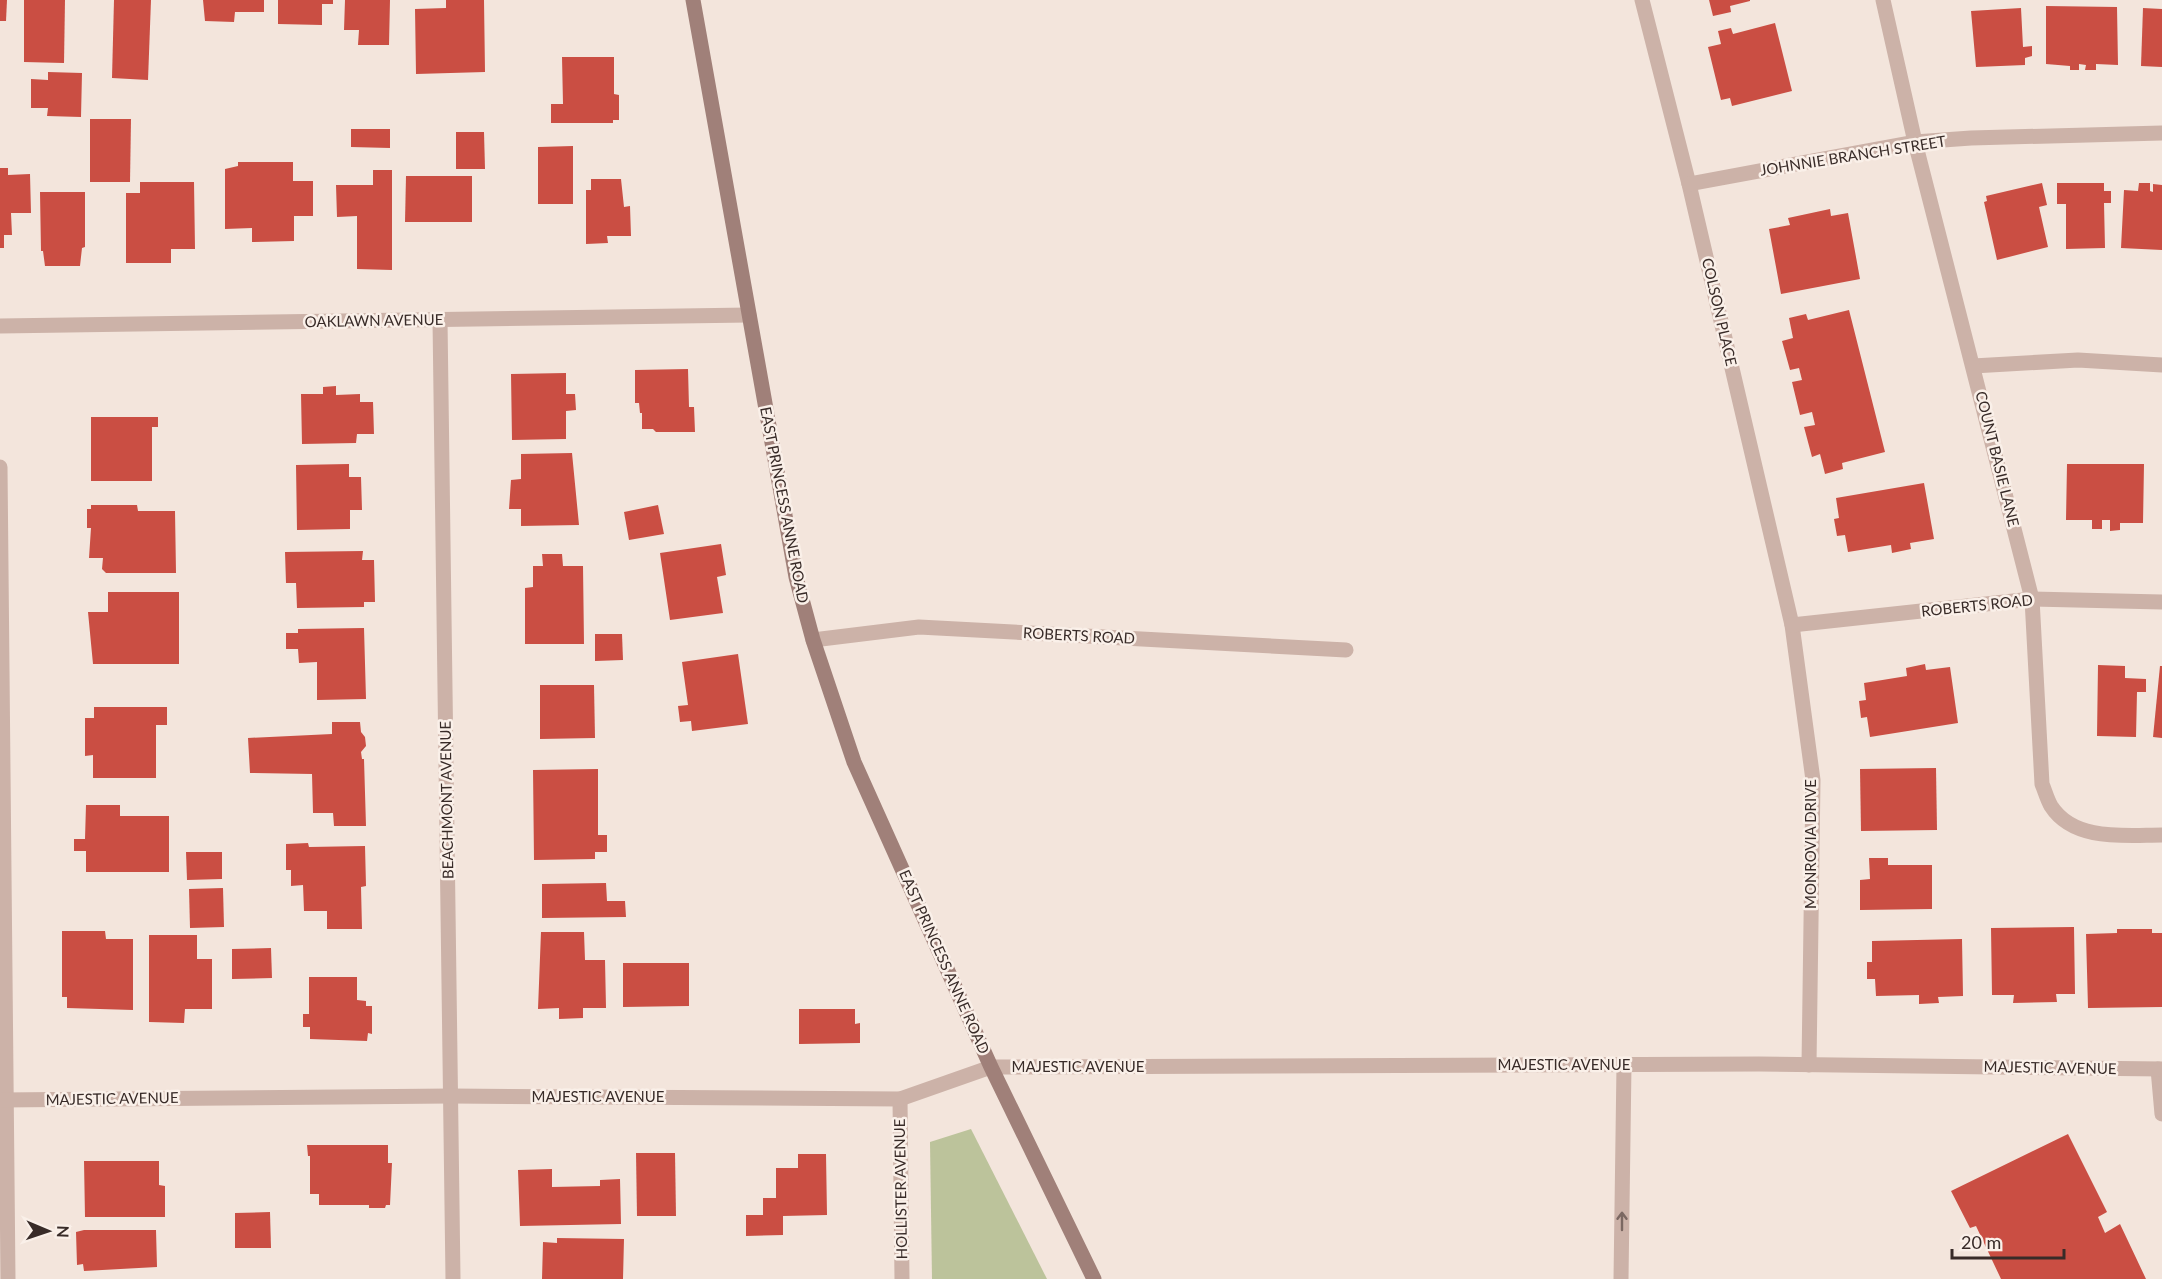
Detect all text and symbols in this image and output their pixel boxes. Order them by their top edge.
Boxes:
street label: JOHNNIE BRANCH STREET [1759,131,1947,179]
street label: COLSON PLACE [1699,256,1741,368]
street label: OAKLAWN AVENUE [305,310,443,330]
street label: COUNT BASIE LANE [1972,389,2024,528]
street label: EAST PRINCESS ANNE ROAD [757,405,813,605]
street label: ROBERTS ROAD [1920,590,2034,620]
street label: ROBERTS ROAD [1023,623,1135,647]
street label: BEACHMONT AVENUE [436,721,456,879]
street label: MONROVIA DRIVE [1801,779,1819,909]
street label: EAST PRINCESS ANNE ROAD [896,867,994,1056]
street label: MAJESTIC AVENUE [1498,1055,1630,1073]
street label: MAJESTIC AVENUE [1012,1057,1144,1075]
street label: MAJESTIC AVENUE [1983,1057,2117,1077]
street label: MAJESTIC AVENUE [532,1087,664,1105]
street label: MAJESTIC AVENUE [45,1088,179,1108]
street label: HOLLISTER AVENUE [890,1118,910,1260]
north arrow [18,1201,78,1261]
one-way arrow [1616,1211,1628,1231]
scale bar [1952,1222,2064,1260]
text: N [54,1225,73,1238]
text: 20 m [1961,1231,2001,1253]

